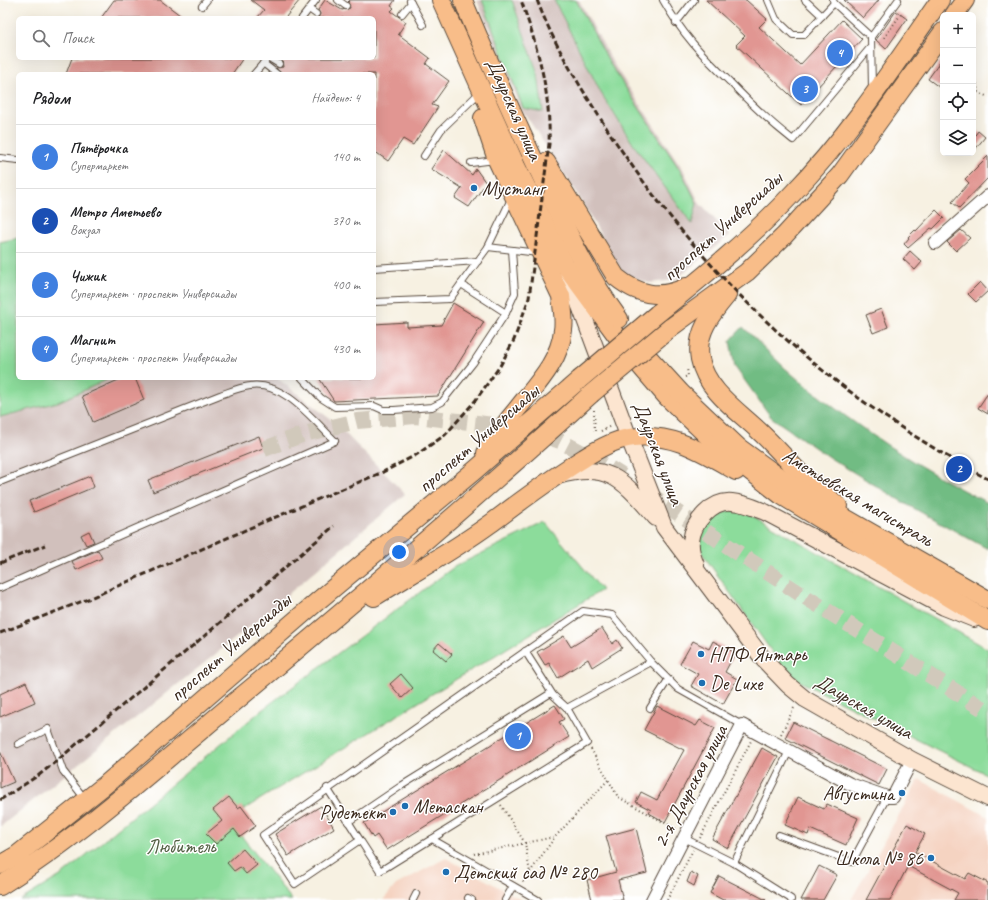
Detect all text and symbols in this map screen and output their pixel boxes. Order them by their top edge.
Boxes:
map controls [940,12,976,156]
button: + [940,12,976,48]
search box [16,16,376,60]
icon: search [30,27,52,49]
text: Поиск [62,29,94,48]
pin: 4 [827,38,853,68]
button: − [940,48,976,84]
street label: Даурская улица [481,54,549,165]
pin: 3 [792,74,818,104]
button: locate [940,84,976,120]
text: Рядом [32,88,70,109]
text: Найдено: 4 [312,90,360,106]
button: layers [940,120,976,156]
text: Пятёрочка [70,139,127,158]
text: 1 [42,149,48,165]
text: 140 m [332,149,360,165]
text: Супермаркет [70,158,128,174]
street label: проспект Универсиады [657,165,789,287]
place label: Мустанг [482,176,547,201]
marker: Мустанг [469,183,479,193]
text: Метро Аметьево [70,203,161,222]
text: 2 [42,213,48,229]
text: 370 m [332,213,360,229]
text: Вокзал [70,222,99,238]
text: Чижик [70,267,106,286]
text: 3 [42,277,48,293]
text: 400 m [332,277,360,293]
text: Супермаркет · проспект Универсиады [70,286,236,302]
text: Магнит [70,331,115,350]
text: 4 [42,341,48,357]
text: 430 m [332,341,360,357]
text: Супермаркет · проспект Универсиады [70,350,236,366]
street label: проспект Универсиады [412,378,545,498]
street label: Даурская улица [627,398,690,510]
street label: Аметьевская магистраль [778,443,939,553]
pin: 2 [946,454,972,484]
your location [389,542,409,562]
street label: проспект Универсиады [164,587,297,707]
place label: НПФ Янтарь [709,642,808,667]
marker: НПФ Янтарь [696,649,706,659]
street label: Даурская улица [810,668,918,745]
place label: De Luxe [710,671,764,696]
marker: De Luxe [697,678,707,688]
street label: 2-я Даурская улица [648,719,734,852]
pin: 1 [505,721,531,751]
place label: Августина [823,781,896,806]
marker: Августина [897,788,907,798]
place label: Метаскан [413,794,485,819]
place label: Рудетект [320,800,387,825]
marker: Метаскан [400,801,410,811]
marker: Рудетект [388,807,398,817]
park label: Любитель [146,834,217,859]
place label: Школа № 86 [835,846,924,871]
marker: Школа № 86 [926,853,936,863]
place label: Детский сад № 280 [454,860,599,885]
marker: Детский сад № 280 [441,867,451,877]

